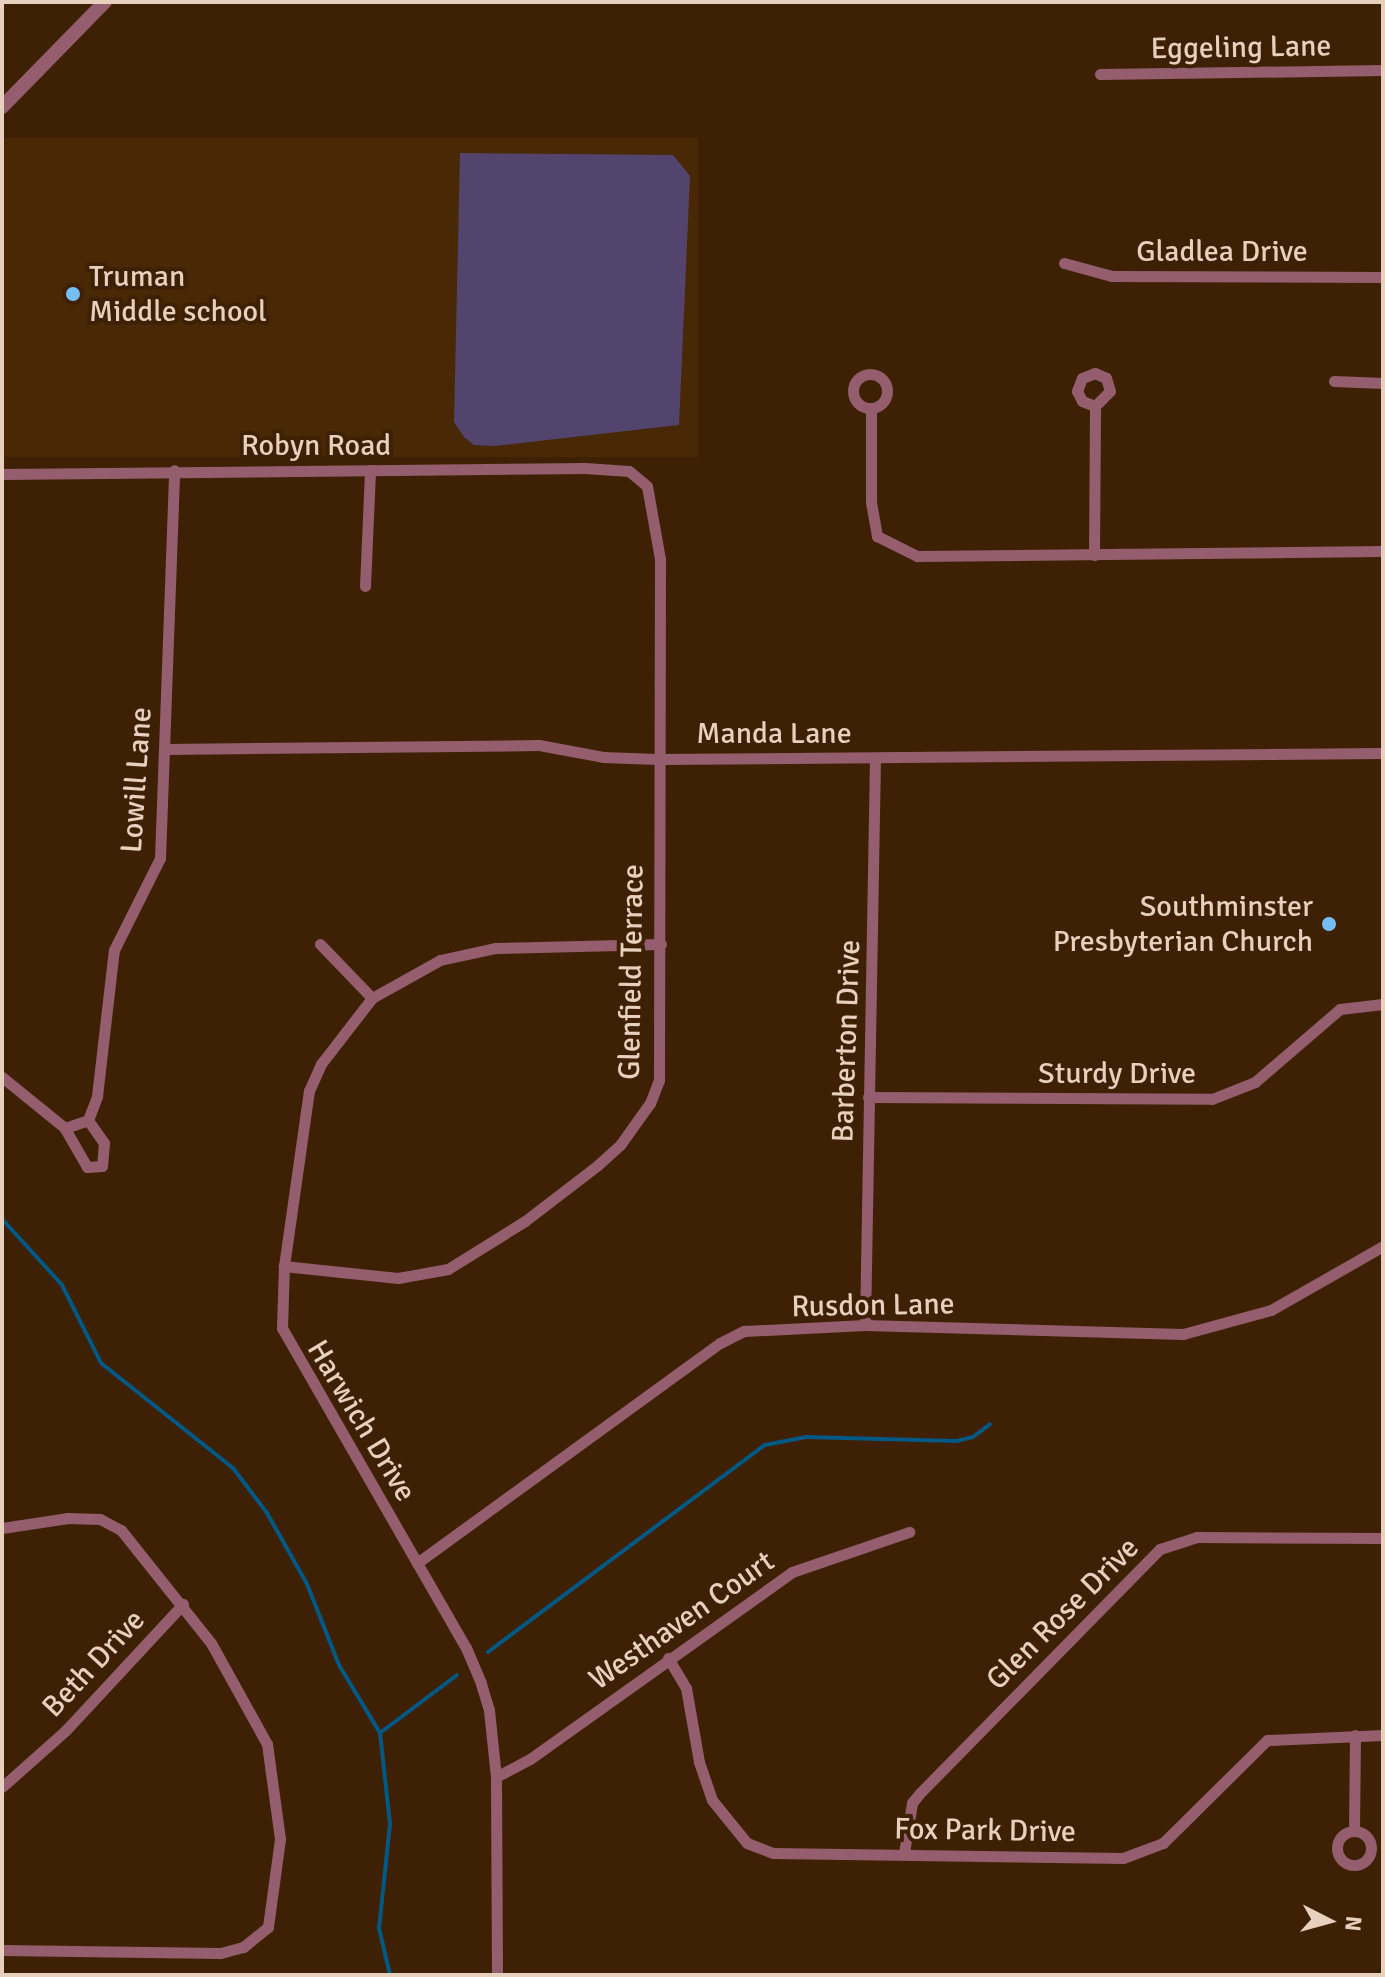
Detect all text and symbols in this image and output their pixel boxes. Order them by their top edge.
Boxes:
street label: Eggeling Lane [1150,28,1332,68]
street label: Gladlea Drive [1136,234,1308,270]
place label: Truman Middle school [89,259,267,330]
marker: Truman Middle school [64,285,82,303]
street label: Robyn Road [241,428,391,464]
street label: Lowill Lane [114,706,160,854]
street label: Manda Lane [696,716,852,752]
street label: Glenfield Terrace [612,864,652,1080]
place label: Southminster Presbyterian Church [1053,889,1313,960]
marker: Southminster Presbyterian Church [1320,915,1338,933]
street label: Barberton Drive [825,939,869,1143]
street label: Sturdy Drive [1038,1056,1196,1092]
street label: Rusdon Lane [791,1287,955,1325]
street label: Harwich Drive [299,1334,423,1508]
street label: Glen Rose Drive [979,1530,1147,1698]
street label: Westhaven Court [583,1544,781,1698]
street label: Beth Drive [35,1603,153,1725]
street label: Fox Park Drive [894,1811,1076,1851]
north arrow [1289,1881,1369,1961]
text: N [1339,1915,1368,1933]

